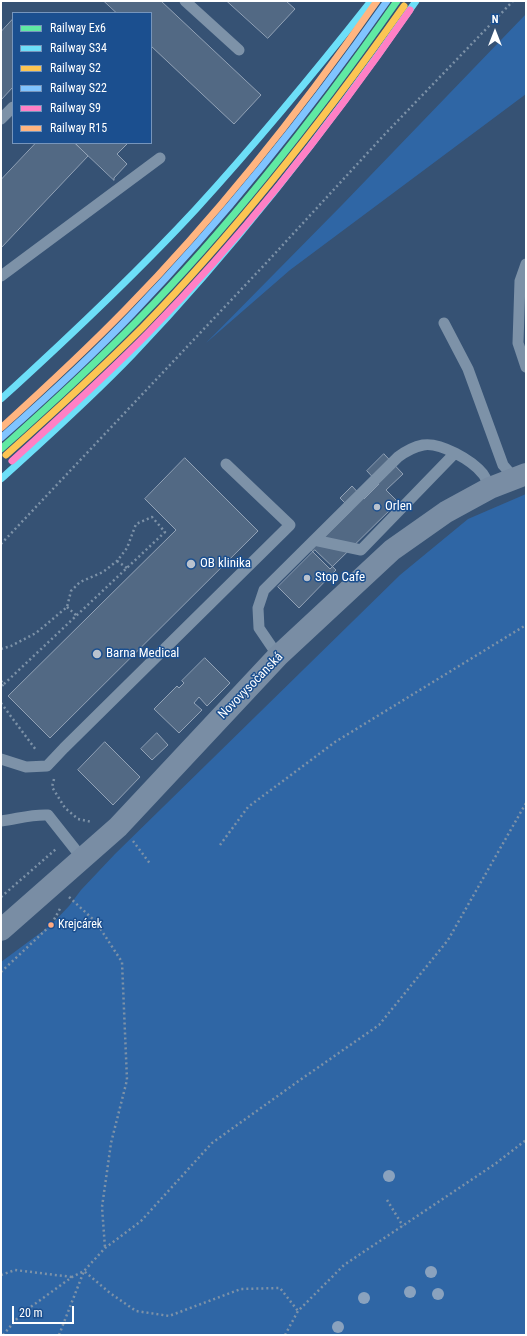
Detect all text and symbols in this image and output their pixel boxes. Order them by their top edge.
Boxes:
legend [12,12,152,144]
north arrow [475,12,515,52]
text: N [492,13,498,26]
text: Railway Ex6 [50,21,106,35]
text: Railway S34 [50,41,107,55]
text: Railway S2 [50,61,101,75]
text: Railway S22 [50,81,107,95]
text: Railway S9 [50,101,101,115]
text: Railway R15 [50,121,107,135]
place label: Orlen [385,499,412,515]
marker: Orlen [372,502,382,512]
place label: OB klinika [200,556,251,572]
marker: OB klinika [185,558,197,570]
place label: Stop Cafe [315,570,365,586]
marker: Stop Cafe [302,573,312,583]
place label: Barna Medical [106,646,179,662]
marker: Barna Medical [91,648,103,660]
street label: Novovysočanská [215,650,287,722]
place label: Krejcárek [58,918,102,932]
marker: Krejcárek [46,920,56,930]
scale bar [14,1298,76,1324]
text: 20 m [19,1306,43,1320]

